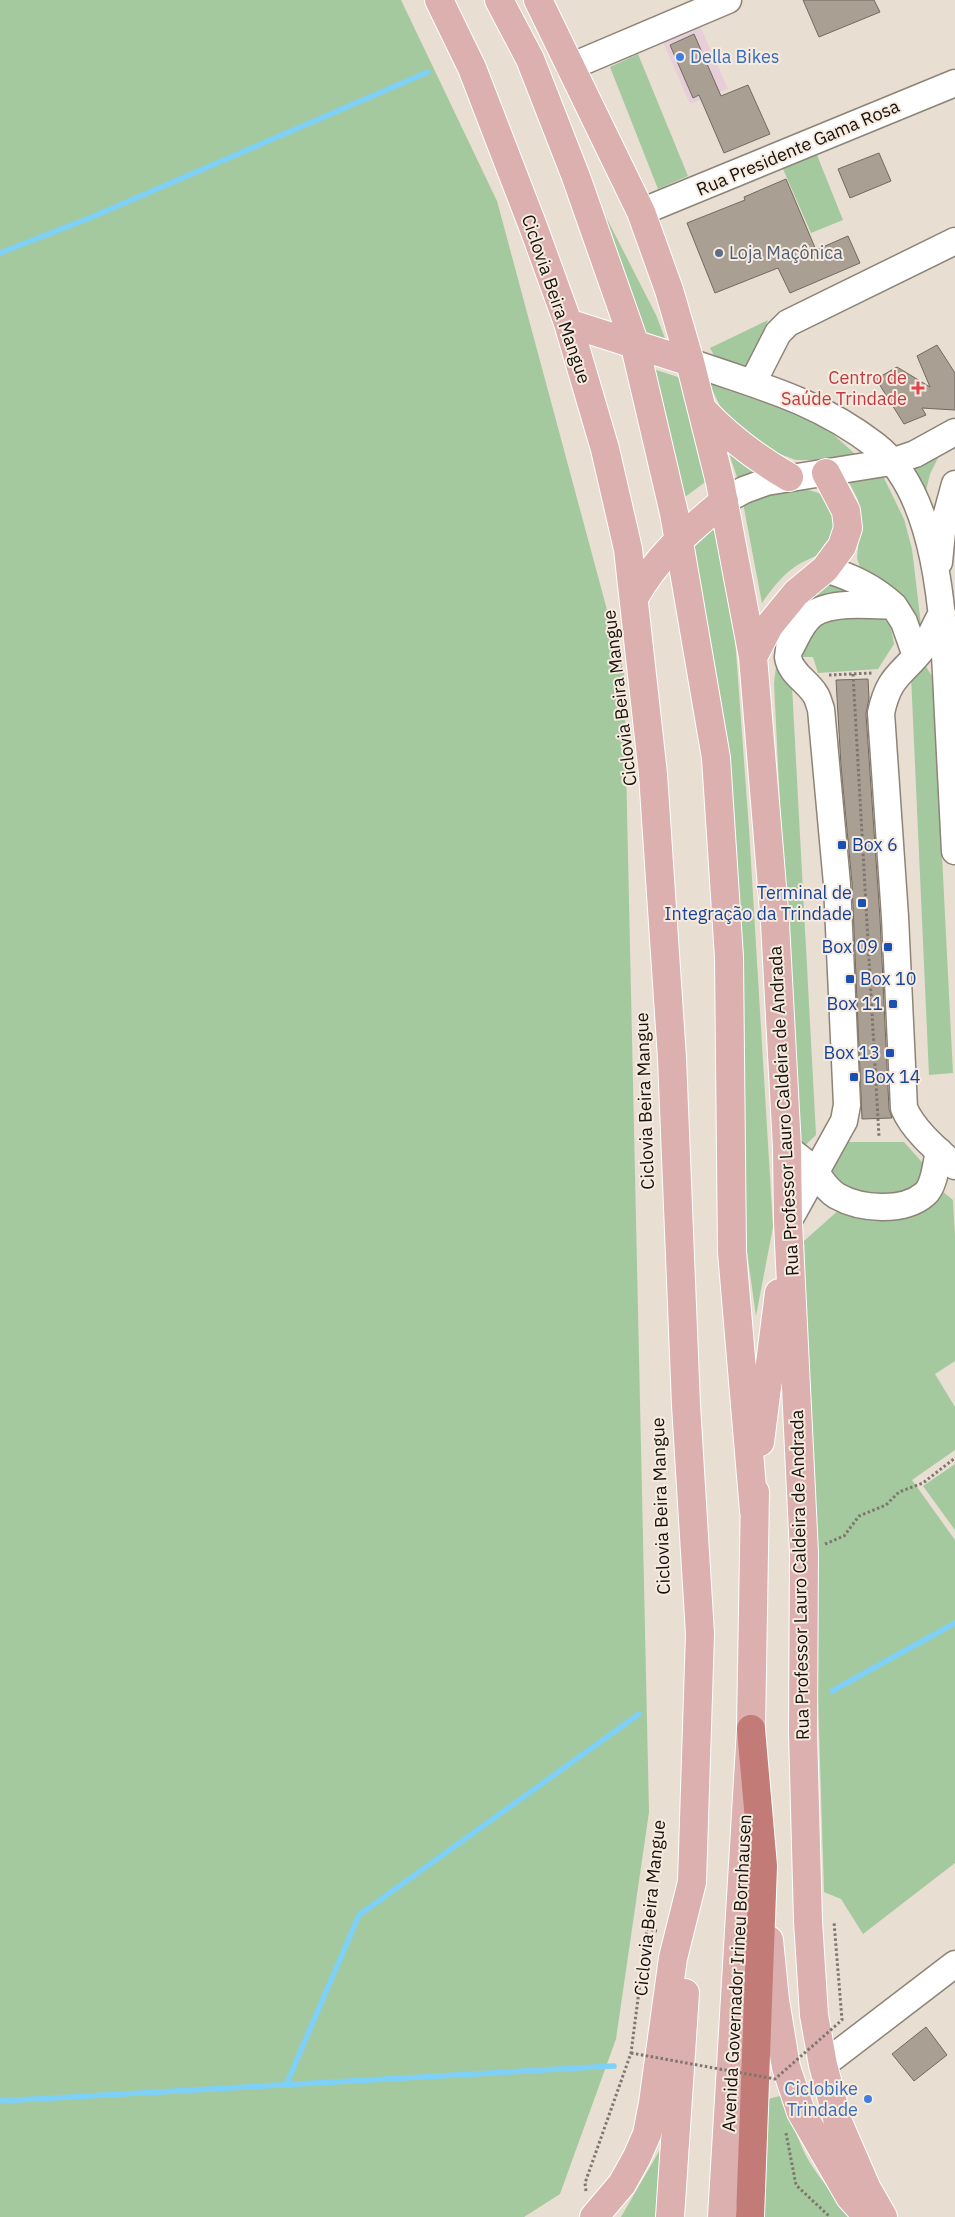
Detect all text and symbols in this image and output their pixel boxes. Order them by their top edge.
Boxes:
place label: Della Bikes [690,45,780,68]
marker: Della Bikes [674,51,686,63]
street label: Rua Presidente Gama Rosa [693,94,903,201]
street label: Ciclovia Beira Mangue [517,211,596,387]
place label: Loja Maçônica [729,241,843,264]
marker: Loja Maçônica [713,247,725,259]
place label: Centro de Saúde Trindade [781,366,907,410]
marker: Centro de Saúde Trindade [911,381,925,395]
street label: Ciclovia Beira Mangue [597,609,642,787]
place label: Box 6 [852,833,898,856]
marker: Box 6 [836,839,848,851]
place label: Terminal de Integração da Trindade [664,881,852,925]
marker: Terminal de Integração da Trindade [856,897,868,909]
place label: Box 09 [821,935,878,958]
marker: Box 09 [882,941,894,953]
street label: Rua Professor Lauro Caldeira de Andrada [763,945,804,1277]
place label: Box 10 [860,967,917,990]
marker: Box 10 [844,973,856,985]
place label: Box 11 [826,992,883,1015]
marker: Box 11 [887,998,899,1010]
street label: Ciclovia Beira Mangue [630,1012,659,1190]
place label: Box 13 [823,1041,880,1064]
marker: Box 13 [884,1047,896,1059]
place label: Box 14 [864,1065,921,1088]
marker: Box 14 [848,1071,860,1083]
street label: Rua Professor Lauro Caldeira de Andrada [785,1409,814,1740]
street label: Ciclovia Beira Mangue [646,1417,675,1595]
street label: Avenida Governador Irineu Bornhausen [717,1814,756,2132]
street label: Ciclovia Beira Mangue [629,1818,670,1997]
place label: Ciclobike Trindade [784,2077,858,2121]
marker: Ciclobike Trindade [862,2093,874,2105]

